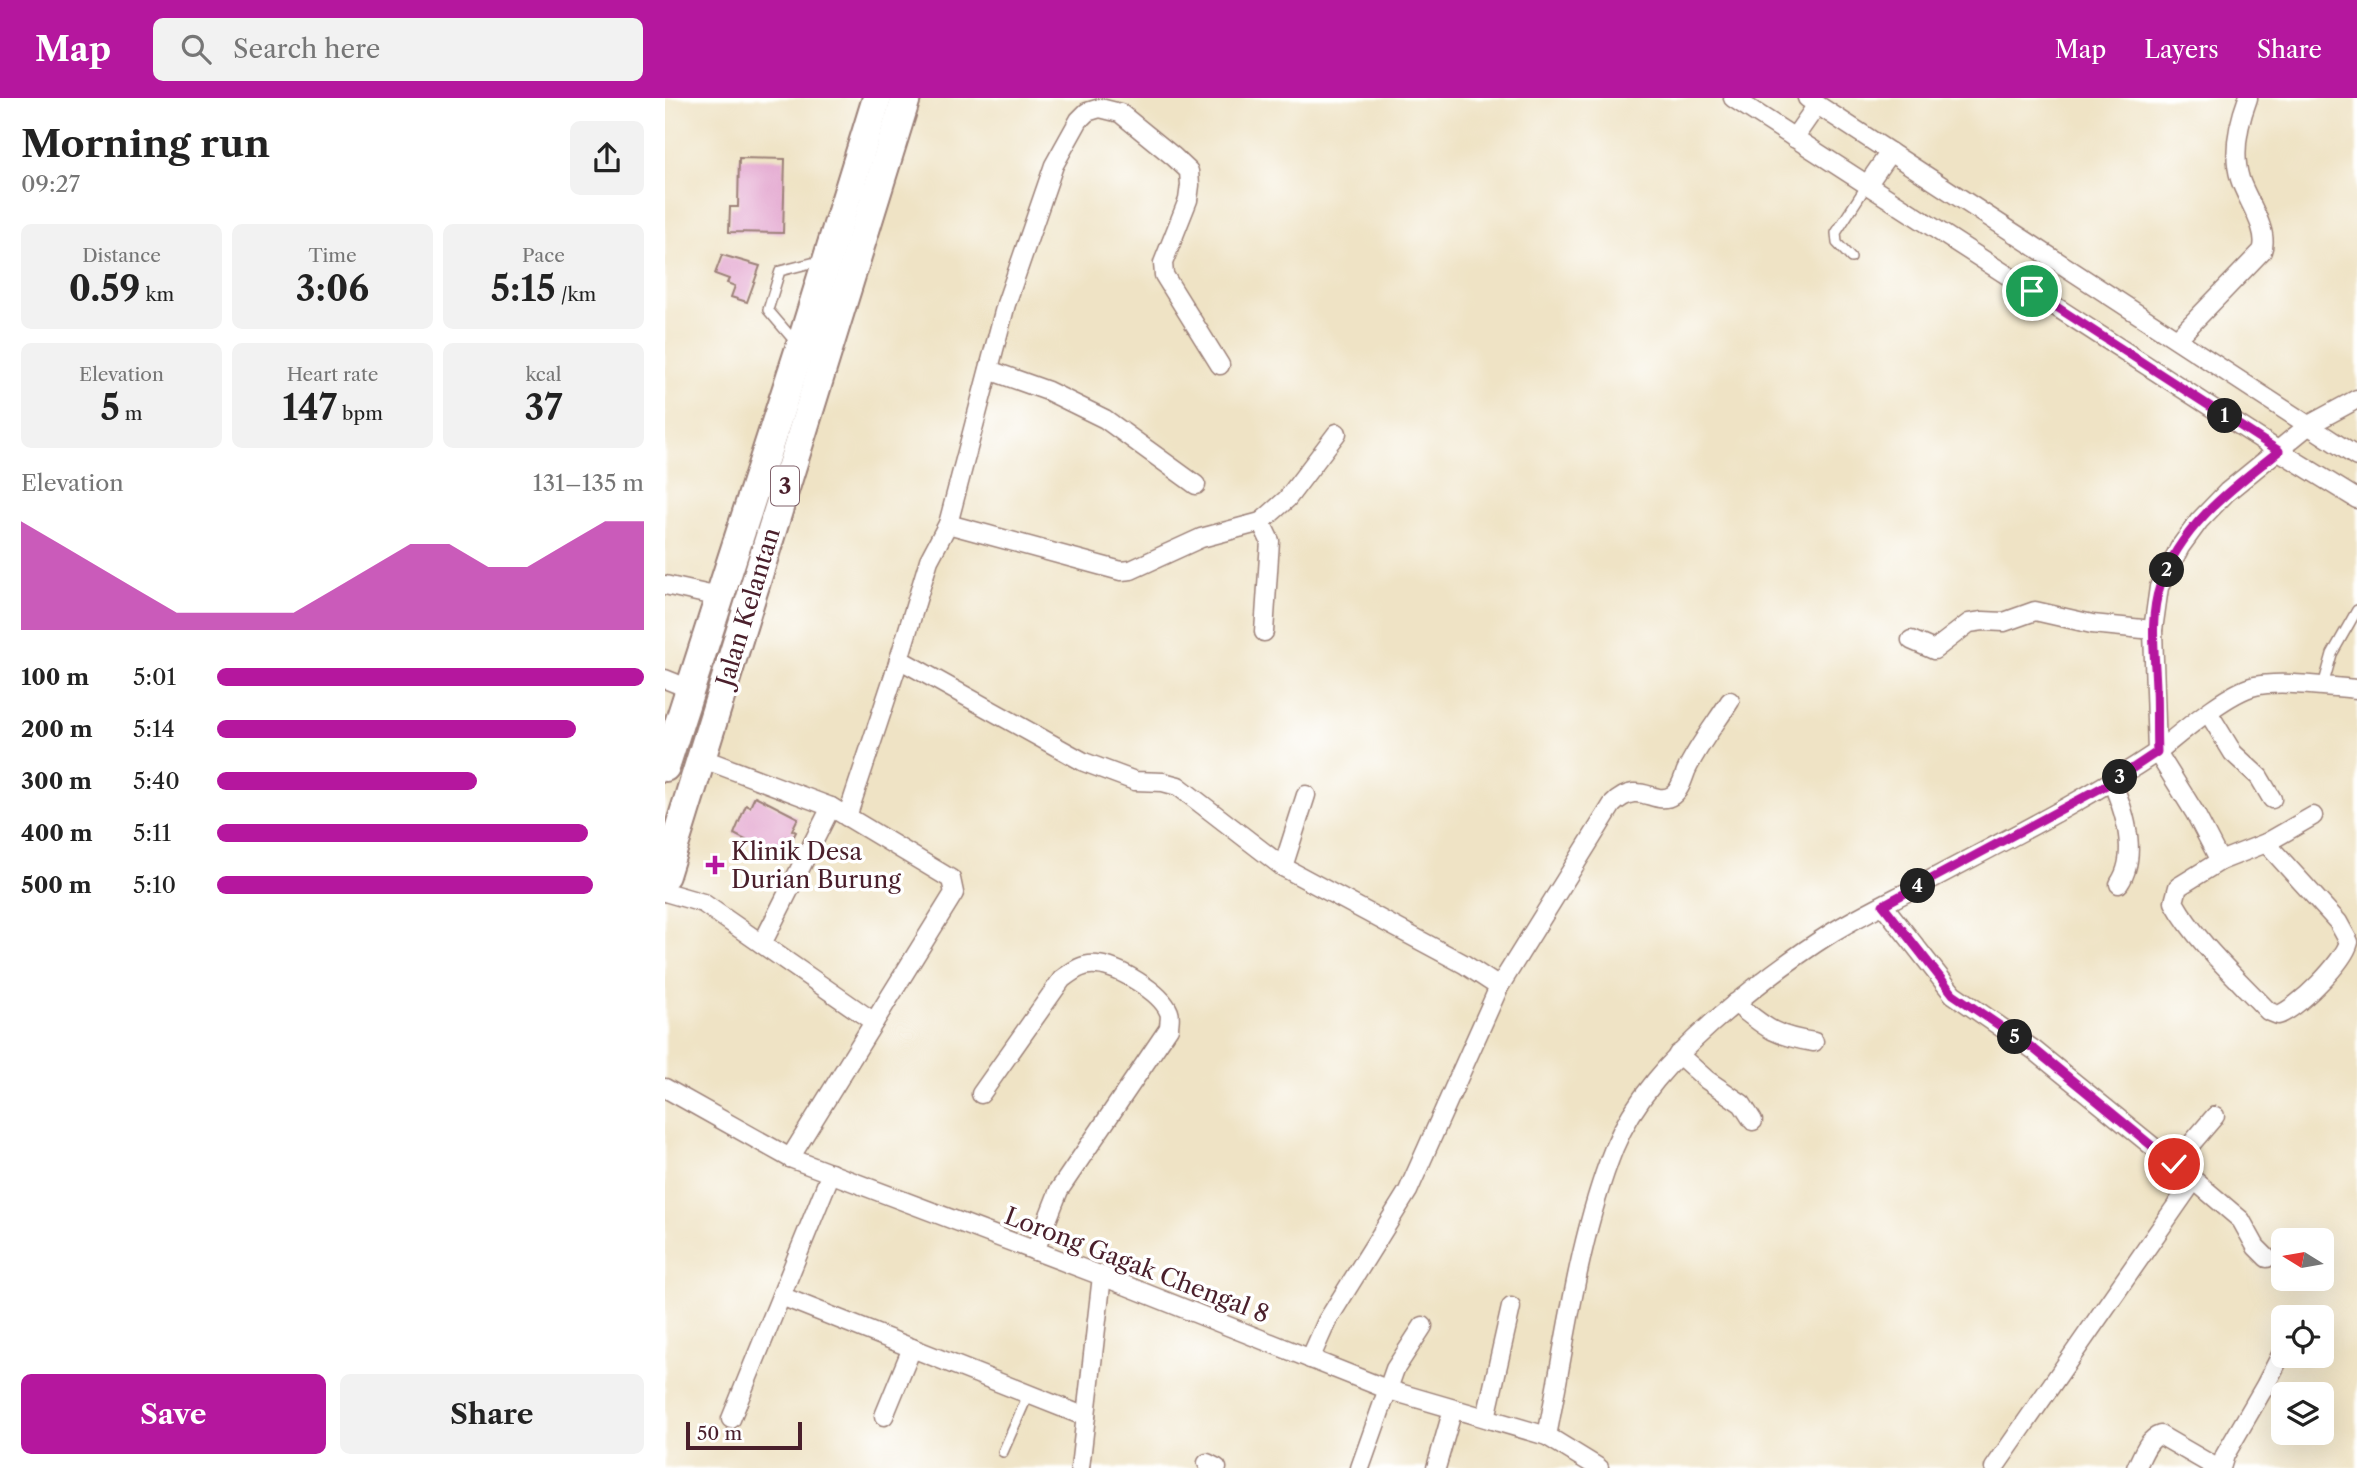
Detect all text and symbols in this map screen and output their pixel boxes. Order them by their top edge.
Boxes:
search box [153,18,643,81]
text: Map [35,29,111,70]
icon: search [177,30,215,68]
text: Search here [233,33,380,65]
text: Map [2055,35,2106,64]
text: Layers [2144,35,2219,64]
text: Share [2257,35,2322,64]
text: Morning run [21,120,270,167]
button: share [570,121,644,195]
text: 09:27 [21,170,80,198]
text: Distance [82,244,161,267]
text: Time [308,244,357,267]
text: Pace [522,244,565,267]
pin [2002,261,2062,321]
text: 0.59 [69,267,141,310]
text: 3:06 [296,267,369,310]
text: 5:15 [491,267,556,310]
icon: arrive [2013,272,2051,310]
text: km [141,283,174,306]
text: /km [556,283,596,306]
text: Elevation [79,363,164,386]
text: Heart rate [287,363,378,386]
text: kcal [526,363,561,386]
text: 5 [100,386,120,429]
text: 147 [282,386,337,429]
text: 37 [524,386,563,429]
pin: 1 [2207,398,2243,434]
text: m [120,402,143,425]
text: bpm [337,402,383,425]
text: 1 [2220,404,2229,427]
road number: 3 [771,466,799,506]
text: Elevation [21,469,124,497]
text: 131–135 m [533,469,644,497]
street label: Jalan Kelantan [709,524,786,694]
pin: 2 [2149,552,2185,588]
text: 2 [2161,558,2172,581]
text: 100 m [21,663,89,691]
text: 5:01 [133,663,176,691]
text: 200 m [21,715,93,743]
text: 5:14 [133,715,175,743]
pin: 3 [2103,760,2137,794]
text: 3 [2114,765,2125,788]
text: 300 m [21,767,92,795]
text: 5:40 [133,767,180,795]
text: 400 m [21,819,93,847]
text: 5:11 [133,819,171,847]
place label: Klinik Desa Durian Burung [731,837,901,894]
marker: Klinik Desa Durian Burung [705,855,725,875]
pin: 4 [1901,868,1935,904]
text: 500 m [21,871,92,899]
text: 5:10 [133,871,176,899]
text: 4 [1912,874,1923,897]
pin: 5 [1997,1020,2033,1054]
text: 5 [2009,1025,2020,1048]
pin [2144,1134,2204,1194]
icon: check [2155,1145,2193,1183]
street label: Lorong Gagak Chengal 8 [1001,1201,1273,1329]
north arrow [2271,1228,2335,1292]
map controls [2271,1228,2334,1445]
button: locate [2271,1305,2334,1368]
button: Save [21,1374,326,1454]
button: Share [340,1374,644,1454]
button: layers [2271,1382,2334,1445]
scale bar [686,1419,801,1451]
text: 50 m [697,1422,742,1445]

